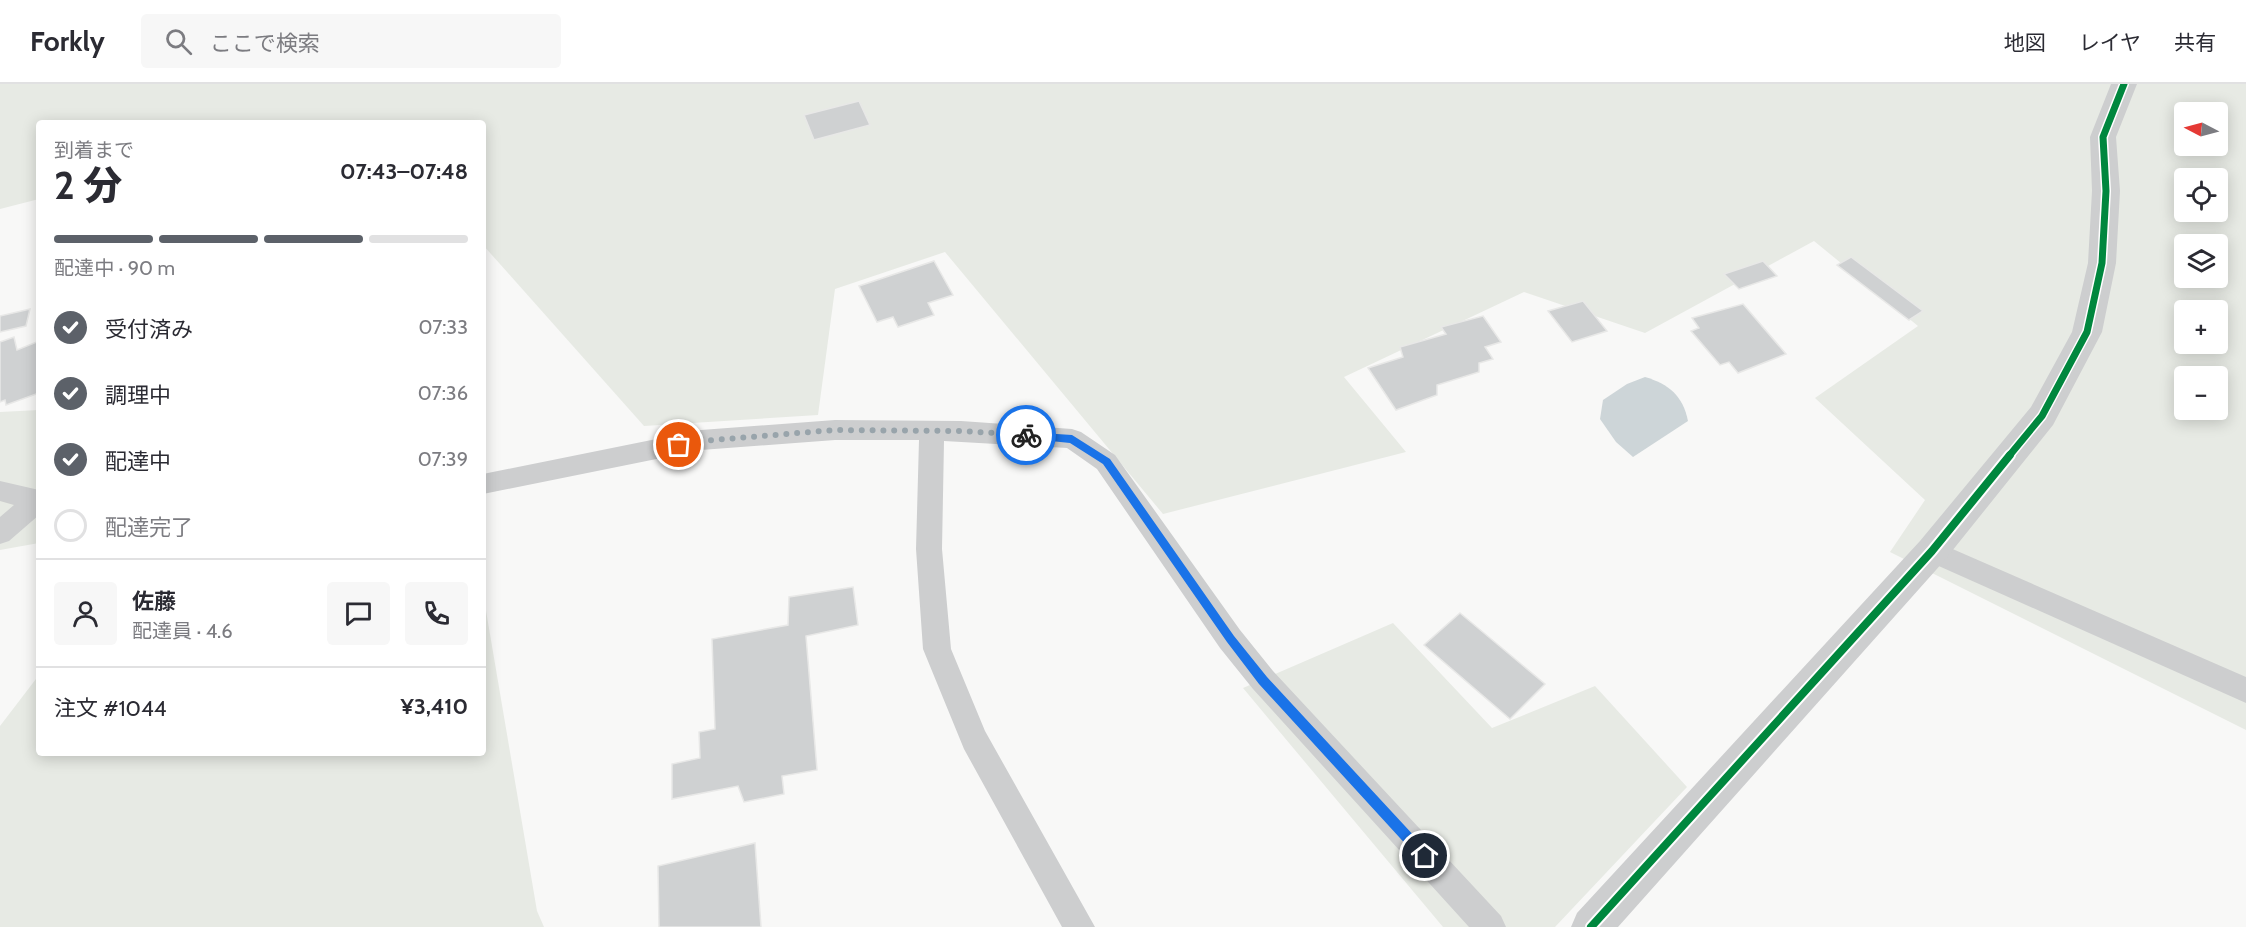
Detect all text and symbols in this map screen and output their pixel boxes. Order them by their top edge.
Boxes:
search box [141,14,561,68]
text: Forkly [30,24,105,58]
icon: search [162,25,195,58]
text: ここで検索 [210,30,320,57]
text: 地図 [2004,30,2046,55]
text: レイヤ [2079,30,2141,55]
text: 共有 [2174,30,2216,55]
north arrow [2174,102,2228,156]
map controls [2174,102,2228,420]
text: 到着まで [54,138,134,162]
text: 07:43–07:48 [340,158,468,185]
text: 2 分 [54,161,122,209]
button: locate [2174,168,2228,222]
button: layers [2174,234,2228,288]
text: 配達中 · 90 m [54,256,175,280]
button: + [2174,300,2228,354]
icon: check [54,311,87,344]
text: 07:33 [418,315,468,339]
text: 受付済み [105,316,193,343]
button: − [2174,366,2228,420]
icon: check [54,377,87,410]
text: 07:36 [418,381,468,405]
text: 調理中 [105,382,171,409]
courier [996,405,1056,465]
pin [653,419,704,470]
icon: bike [1010,419,1043,452]
icon: bag [662,428,695,461]
icon: check [54,443,87,476]
text: 07:39 [418,447,468,471]
text: 配達中 [105,448,171,475]
text: 配達完了 [105,514,193,541]
button: person [54,582,117,645]
button: chat [327,582,390,645]
button: phone [405,582,468,645]
text: 佐藤 [132,588,176,615]
text: 配達員 · 4.6 [132,619,233,643]
text: ¥3,410 [401,693,468,720]
text: 注文 #1044 [54,695,166,722]
pin [1399,830,1450,881]
icon: home [1408,839,1441,872]

